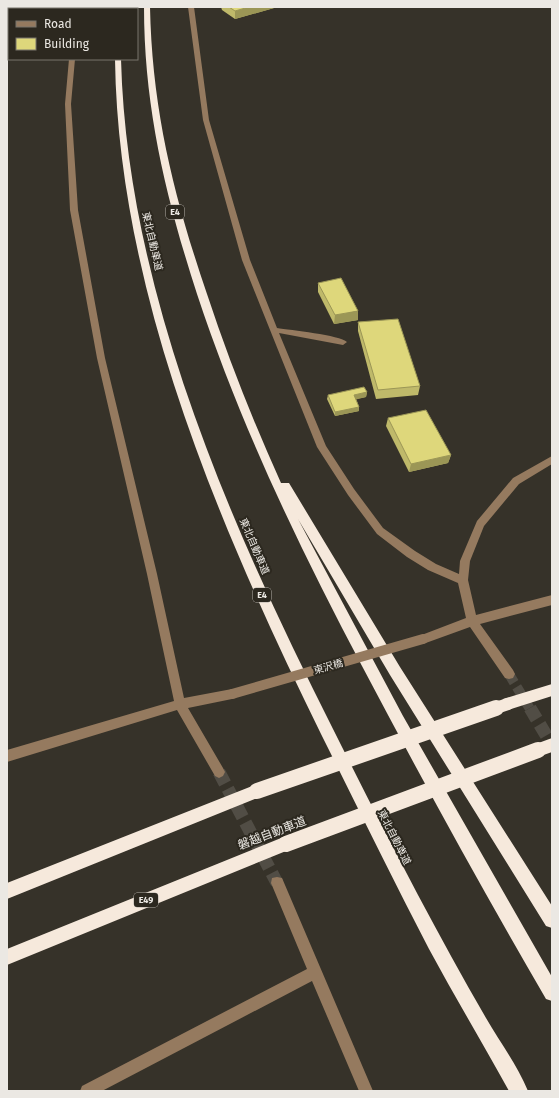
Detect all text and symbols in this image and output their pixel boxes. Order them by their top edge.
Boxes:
legend [8,8,138,60]
text: Road [44,17,72,31]
text: Building [44,37,90,51]
road number: E4 [166,205,184,219]
street label: 東北自動車道 [139,211,165,272]
street label: 東北自動車道 [237,516,271,576]
road number: E4 [253,588,271,602]
street label: 東沢橋 [312,657,344,677]
street label: 東北自動車道 [375,808,413,867]
street label: 磐越自動車道 [236,814,308,852]
road number: E49 [134,893,158,907]

